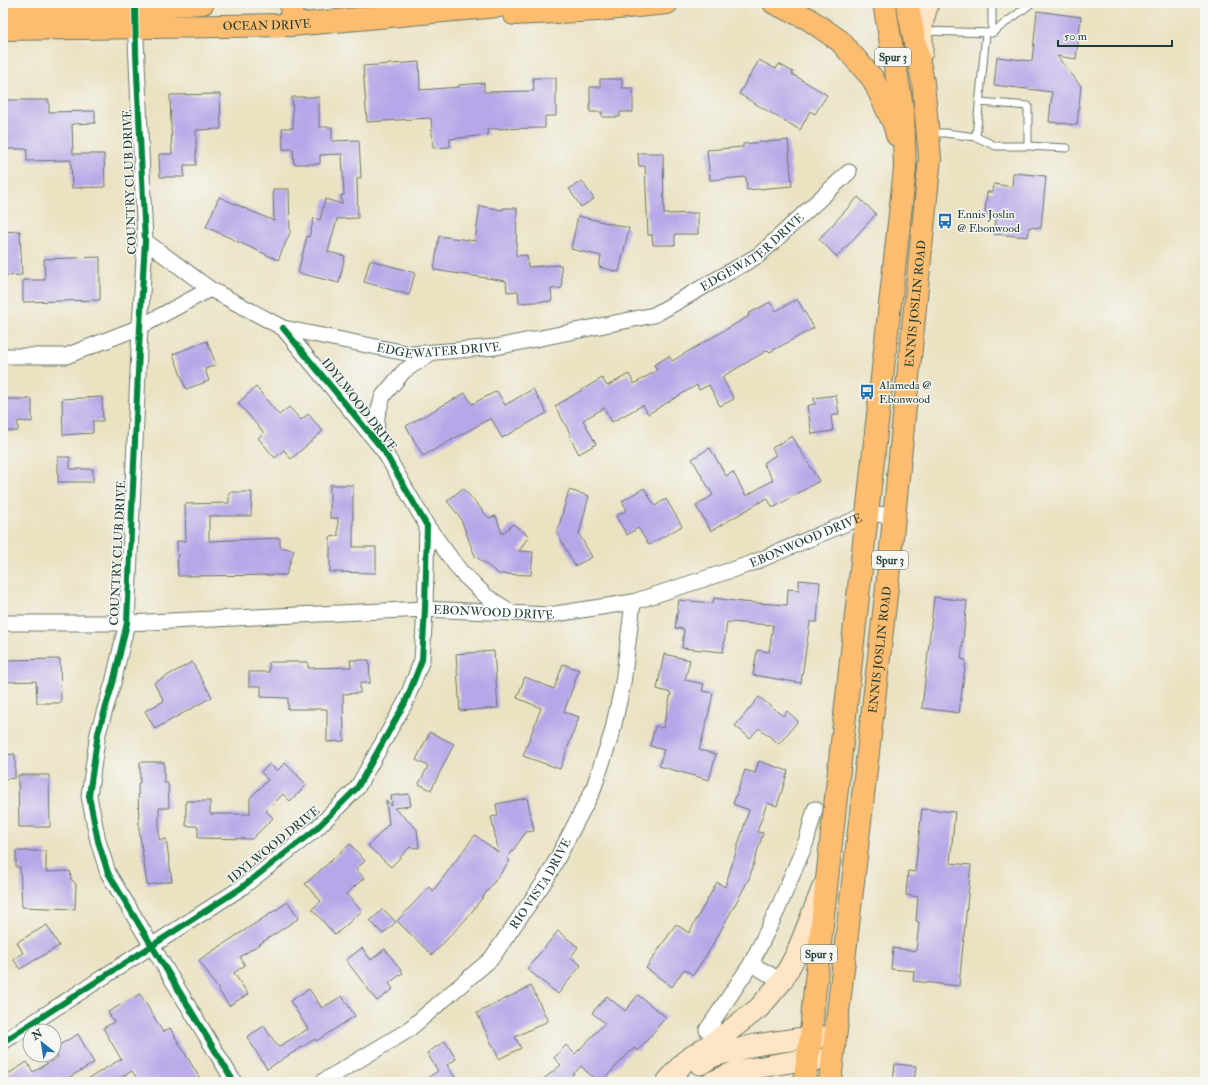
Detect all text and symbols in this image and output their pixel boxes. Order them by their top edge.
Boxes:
street label: OCEAN DRIVE [223,16,312,33]
scale bar [1058,22,1172,48]
text: 50 m [1064,29,1088,44]
road number: Spur 3 [875,48,911,66]
street label: COUNTRY CLUB DRIVE [120,109,140,255]
place label: Ennis Joslin @ Ebonwood [957,207,1020,236]
street label: EDGEWATER DRIVE [698,210,807,294]
bus stop icon: Ennis Joslin @ Ebonwood [936,212,954,230]
street label: ENNIS JOSLIN ROAD [902,239,929,368]
street label: EDGEWATER DRIVE [375,339,502,362]
street label: IDYLWOOD DRIVE [318,355,400,455]
place label: Alameda @ Ebonwood [878,378,931,407]
bus stop icon: Alameda @ Ebonwood [858,383,876,401]
street label: COUNTRY CLUB DRIVE [107,480,129,626]
street label: EBONWOOD DRIVE [747,510,865,571]
road number: Spur 3 [872,551,908,569]
street label: ENNIS JOSLIN ROAD [865,585,895,714]
street label: EBONWOOD DRIVE [433,602,555,623]
street label: IDYLWOOD DRIVE [225,803,323,887]
street label: RIO VISTA DRIVE [506,835,574,932]
road number: Spur 3 [801,945,837,963]
north arrow [22,1023,62,1063]
text: N [29,1026,46,1043]

